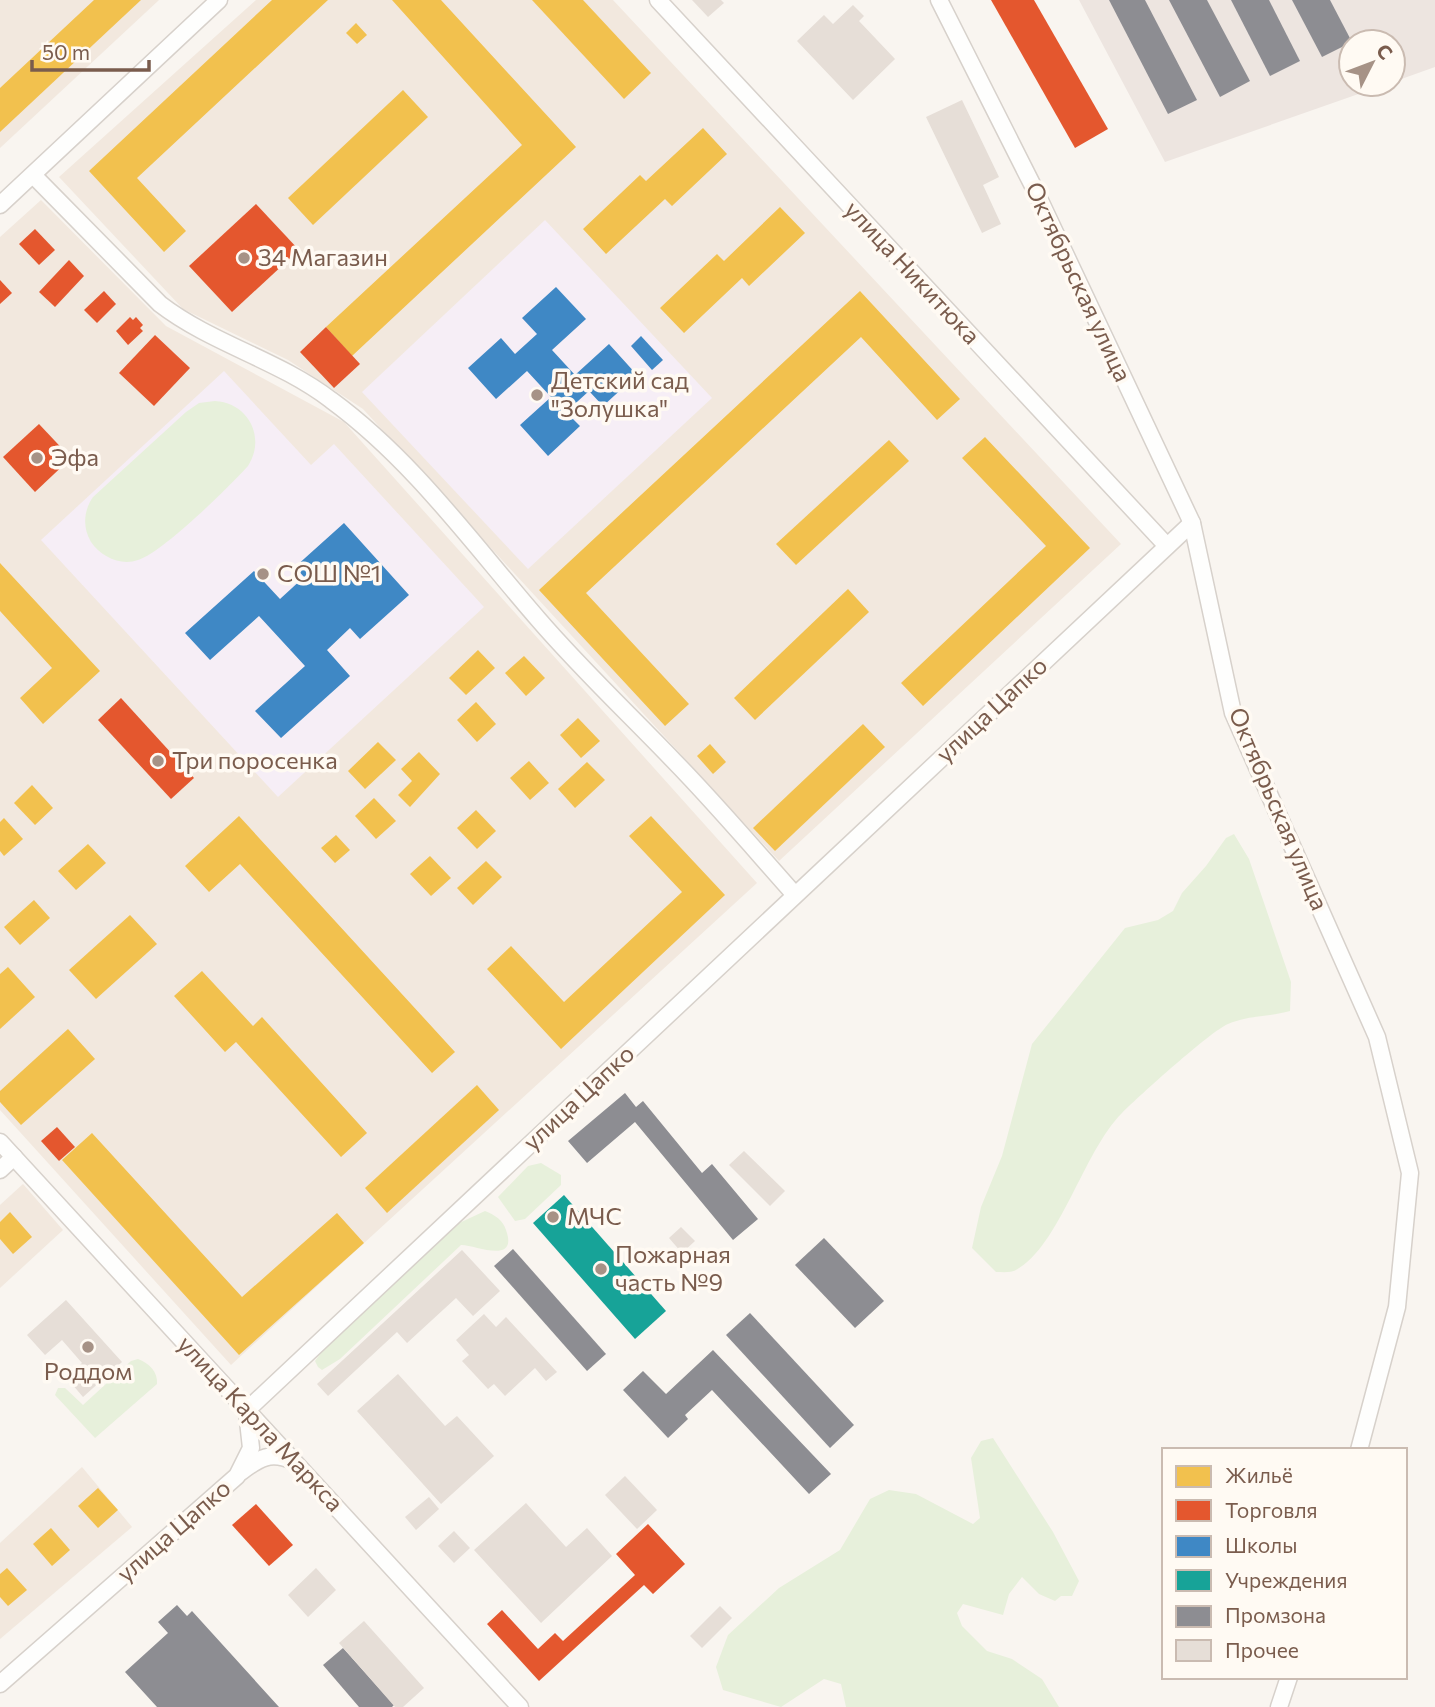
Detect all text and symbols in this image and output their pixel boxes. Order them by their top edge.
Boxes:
scale bar [32,28,149,72]
north arrow [1337,28,1407,98]
text: 50 m [42,39,90,64]
text: С [1372,39,1398,64]
street label: Октябрьская улица [1020,177,1138,386]
street label: улица Никитюка [839,194,987,349]
place label: 34 Магазин [258,242,388,271]
marker: 34 Магазин [236,250,252,266]
place label: Детский сад "Золушка" [551,365,689,422]
marker: Детский сад "Золушка" [529,387,545,403]
place label: Эфа [51,442,99,471]
marker: Эфа [29,450,45,466]
place label: СОШ №1 [277,558,381,587]
marker: СОШ №1 [255,566,271,582]
street label: улица Цапко [929,650,1053,768]
street label: Октябрьская улица [1224,703,1335,914]
place label: Три поросенка [172,745,338,774]
marker: Три поросенка [150,753,166,769]
street label: улица Цапко [516,1038,640,1156]
place label: МЧС [567,1201,622,1230]
marker: МЧС [545,1209,561,1225]
place label: Пожарная часть №9 [615,1239,731,1296]
marker: Пожарная часть №9 [593,1261,609,1277]
street label: улица Карла Маркса [172,1329,350,1517]
marker: Роддом [80,1339,96,1355]
place label: Роддом [44,1356,132,1385]
legend [1162,1448,1407,1679]
text: Жильё [1225,1462,1293,1487]
street label: улица Цапко [110,1473,236,1587]
text: Торговля [1225,1497,1318,1522]
text: Школы [1225,1532,1297,1557]
text: Учреждения [1225,1567,1347,1592]
text: Промзона [1225,1602,1326,1627]
text: Прочее [1225,1637,1299,1662]

